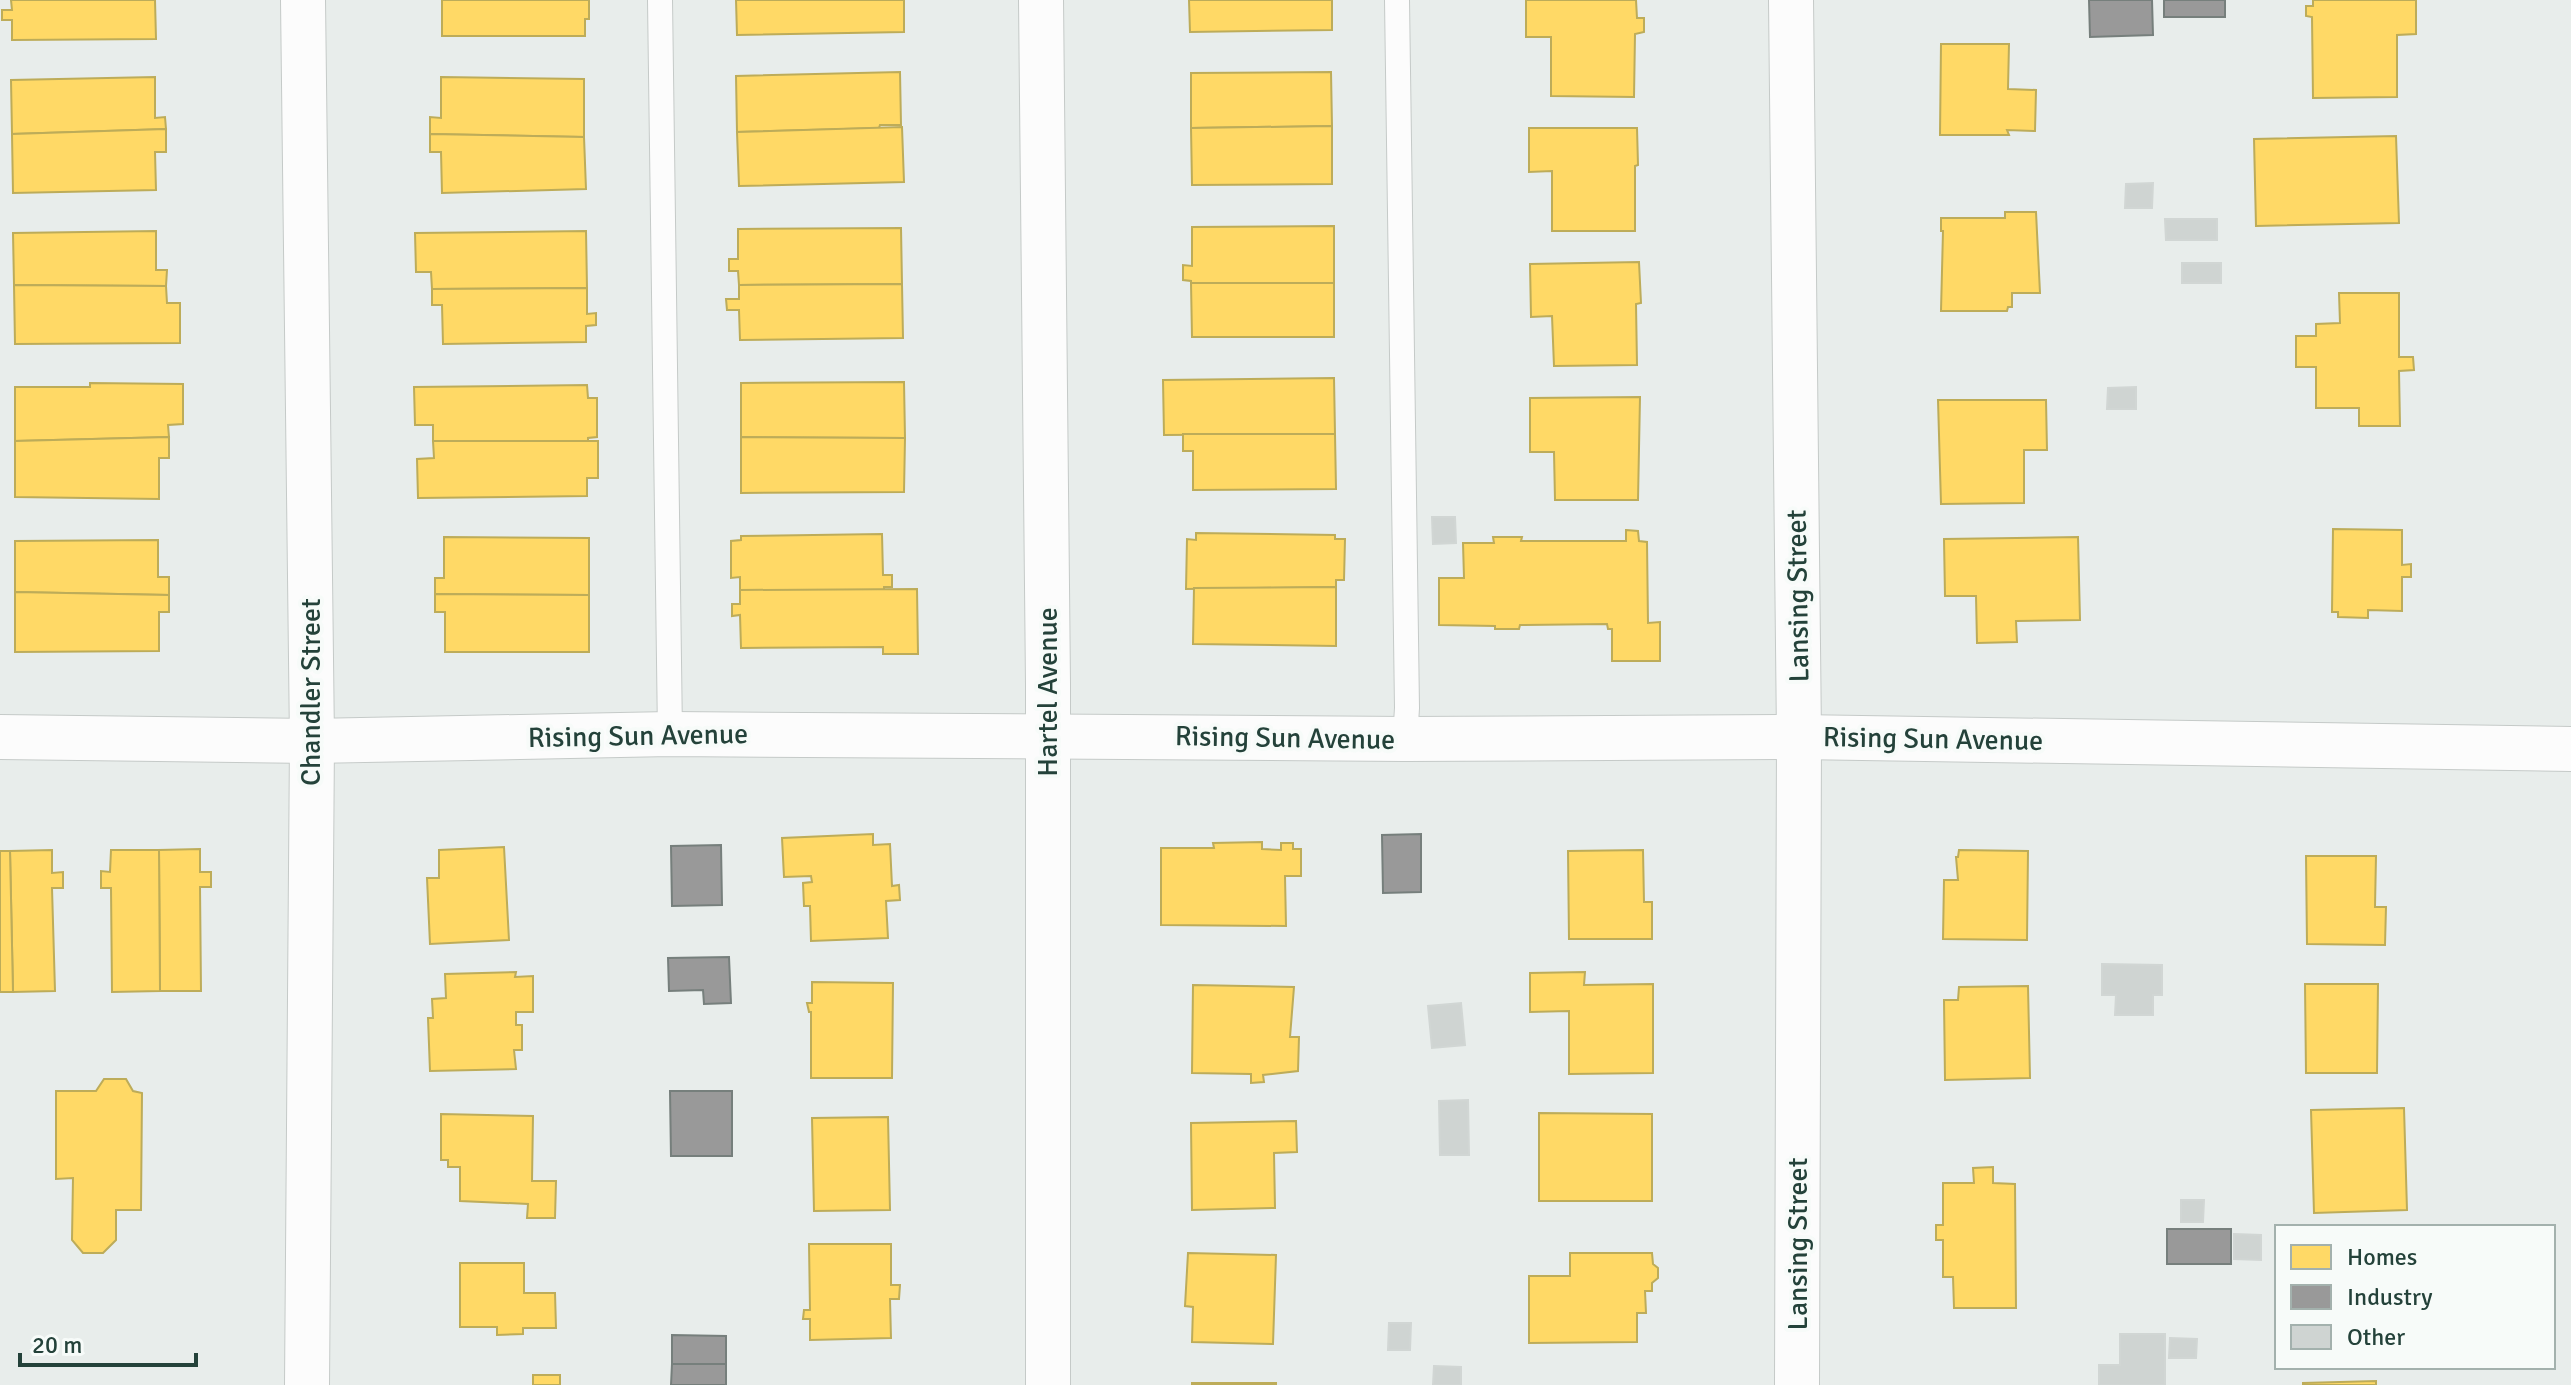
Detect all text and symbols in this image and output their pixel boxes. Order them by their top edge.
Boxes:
street label: Lansing Street [1779,509,1817,683]
street label: Chandler Street [294,598,328,786]
street label: Hartel Avenue [1031,607,1065,777]
street label: Rising Sun Avenue [528,717,748,755]
street label: Rising Sun Avenue [1175,719,1395,757]
street label: Rising Sun Avenue [1823,720,2043,758]
street label: Lansing Street [1781,1157,1815,1330]
legend [2275,1225,2555,1369]
text: Homes [2347,1242,2417,1272]
text: Industry [2347,1282,2433,1312]
scale bar [20,1317,196,1367]
text: Other [2347,1322,2405,1352]
text: 20 m [32,1330,82,1360]

